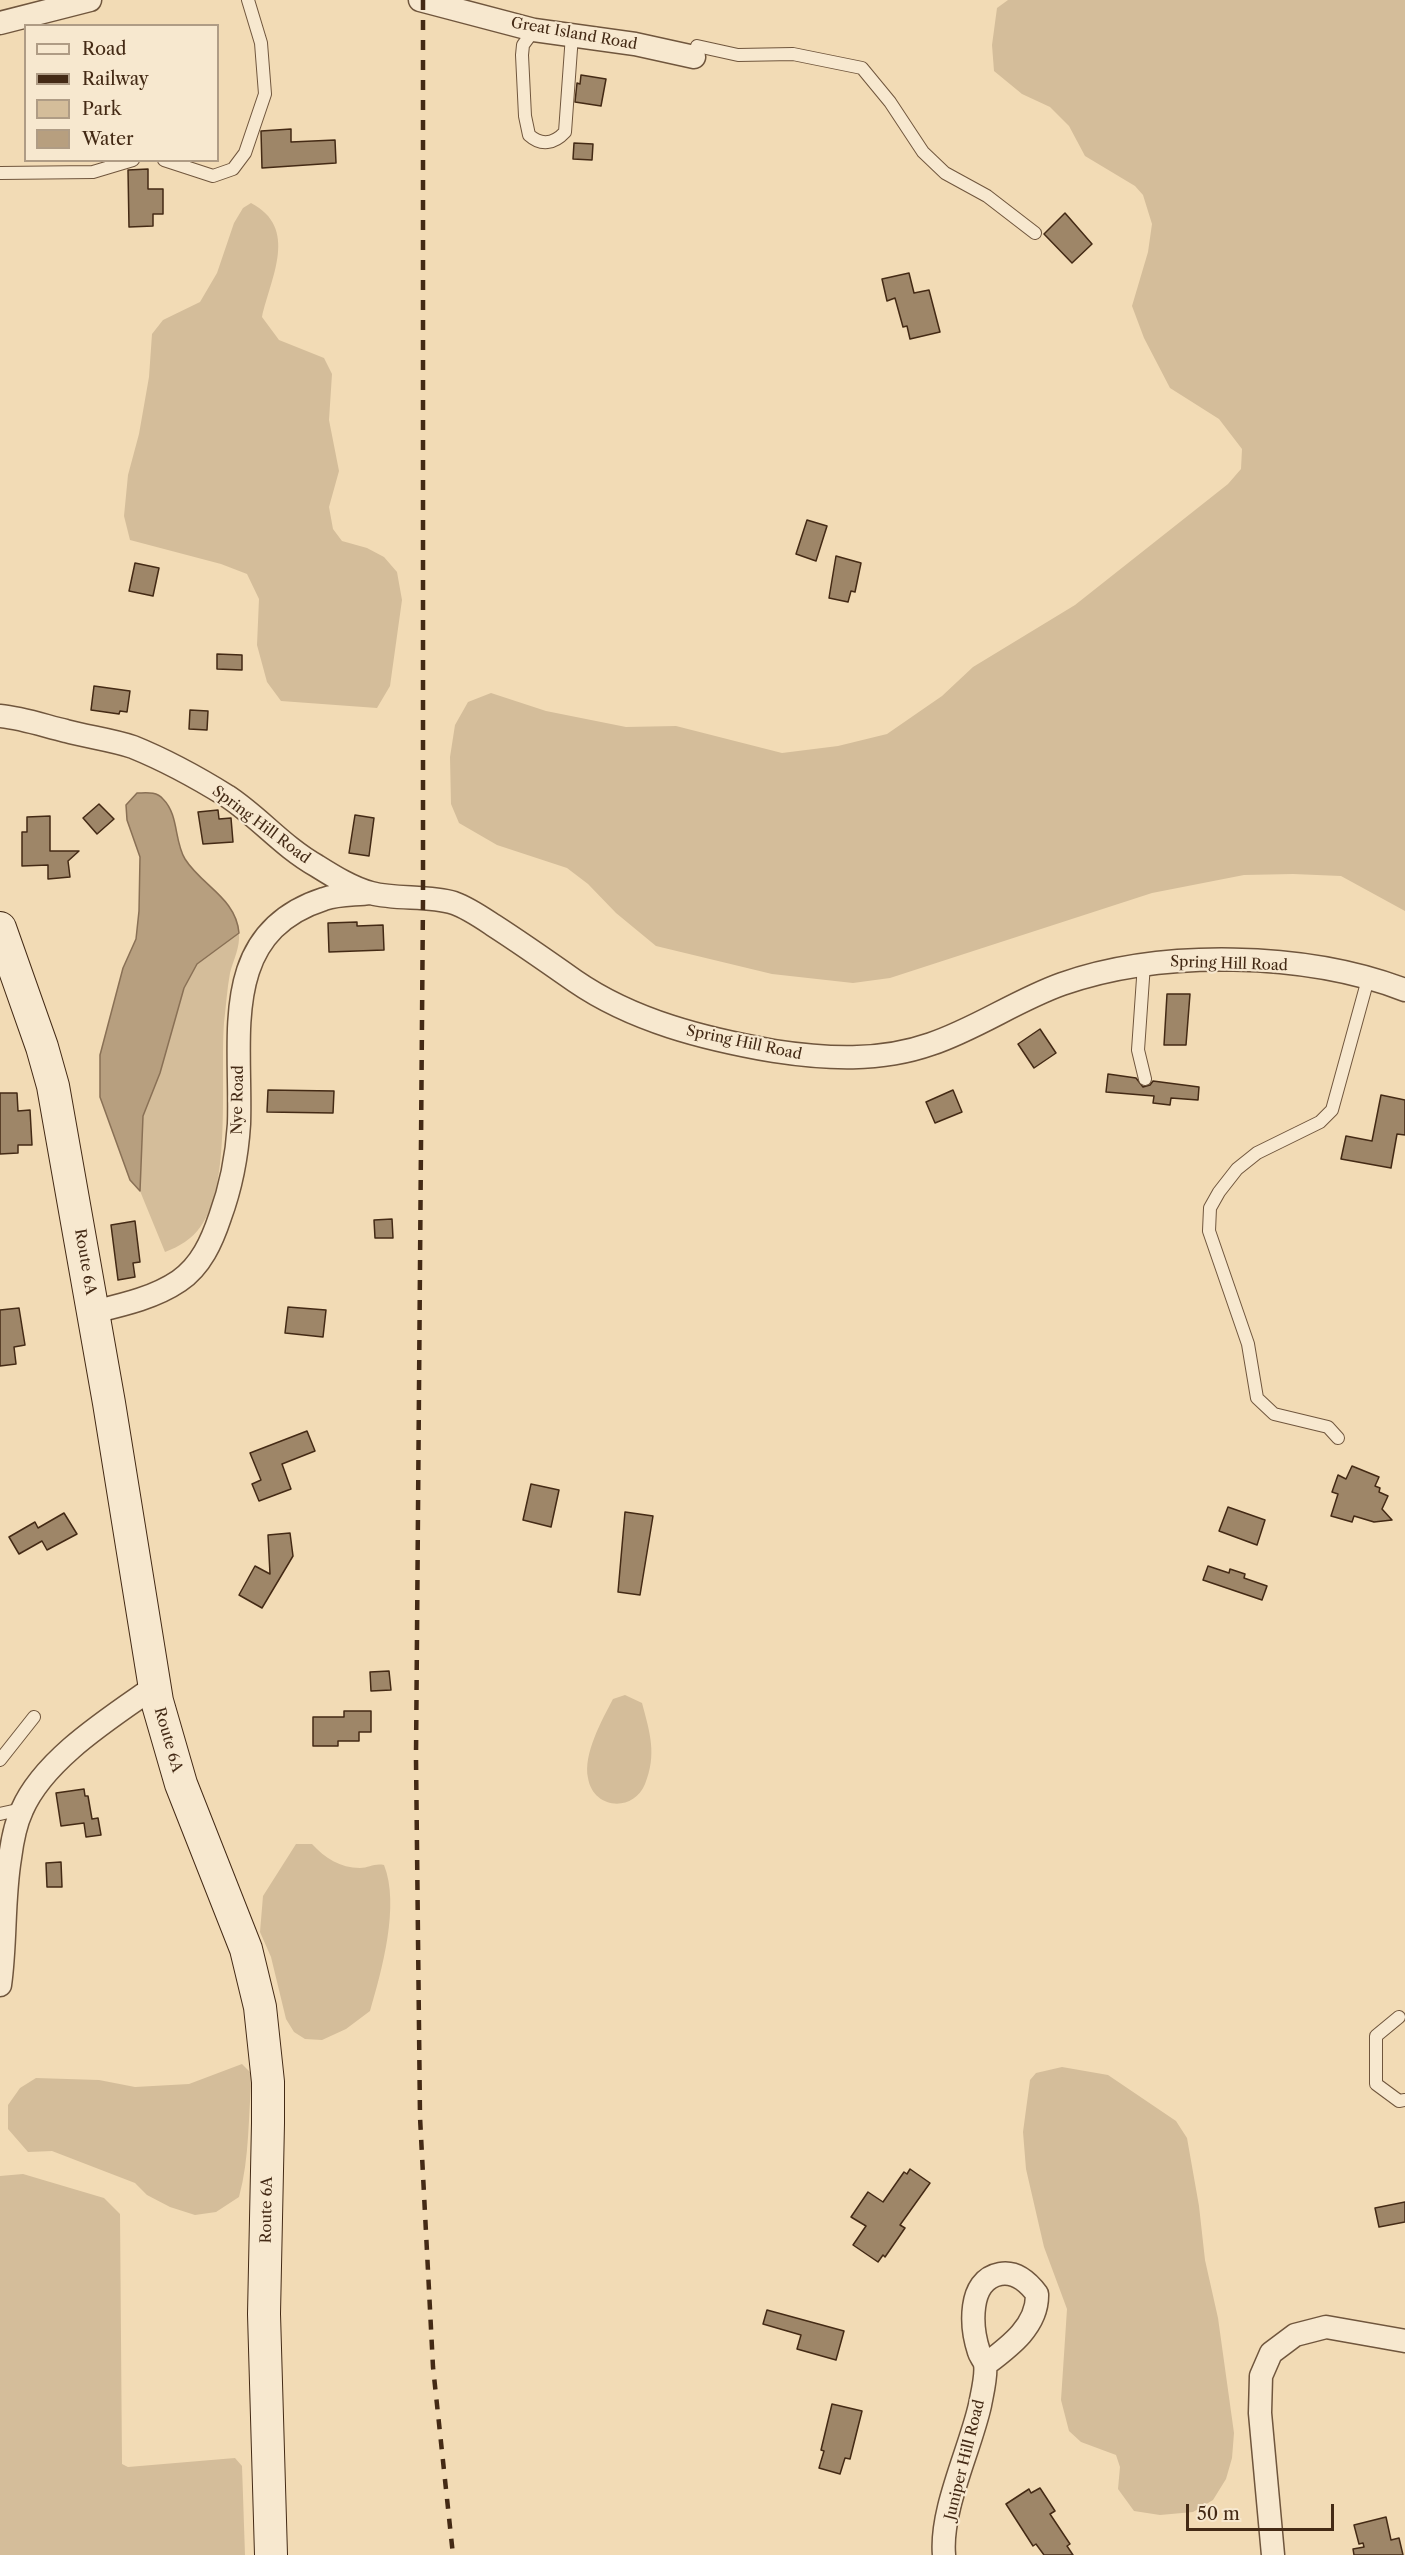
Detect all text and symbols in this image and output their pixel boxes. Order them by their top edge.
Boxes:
street label: Great Island Road [509,14,639,54]
legend [24,24,219,162]
text: Road [82,38,127,60]
text: Railway [82,68,149,90]
text: Park [82,98,121,120]
text: Water [82,128,134,150]
street label: Spring Hill Road [209,782,313,868]
street label: Spring Hill Road [1170,953,1288,975]
street label: Spring Hill Road [685,1022,803,1064]
street label: Nye Road [228,1065,248,1135]
street label: Route 6A [70,1228,100,1296]
street label: Route 6A [150,1705,186,1775]
street label: Route 6A [257,2176,277,2244]
street label: Juniper Hill Road [941,2398,989,2522]
scale bar [1189,2492,1338,2530]
text: 50 m [1197,2503,1240,2525]

